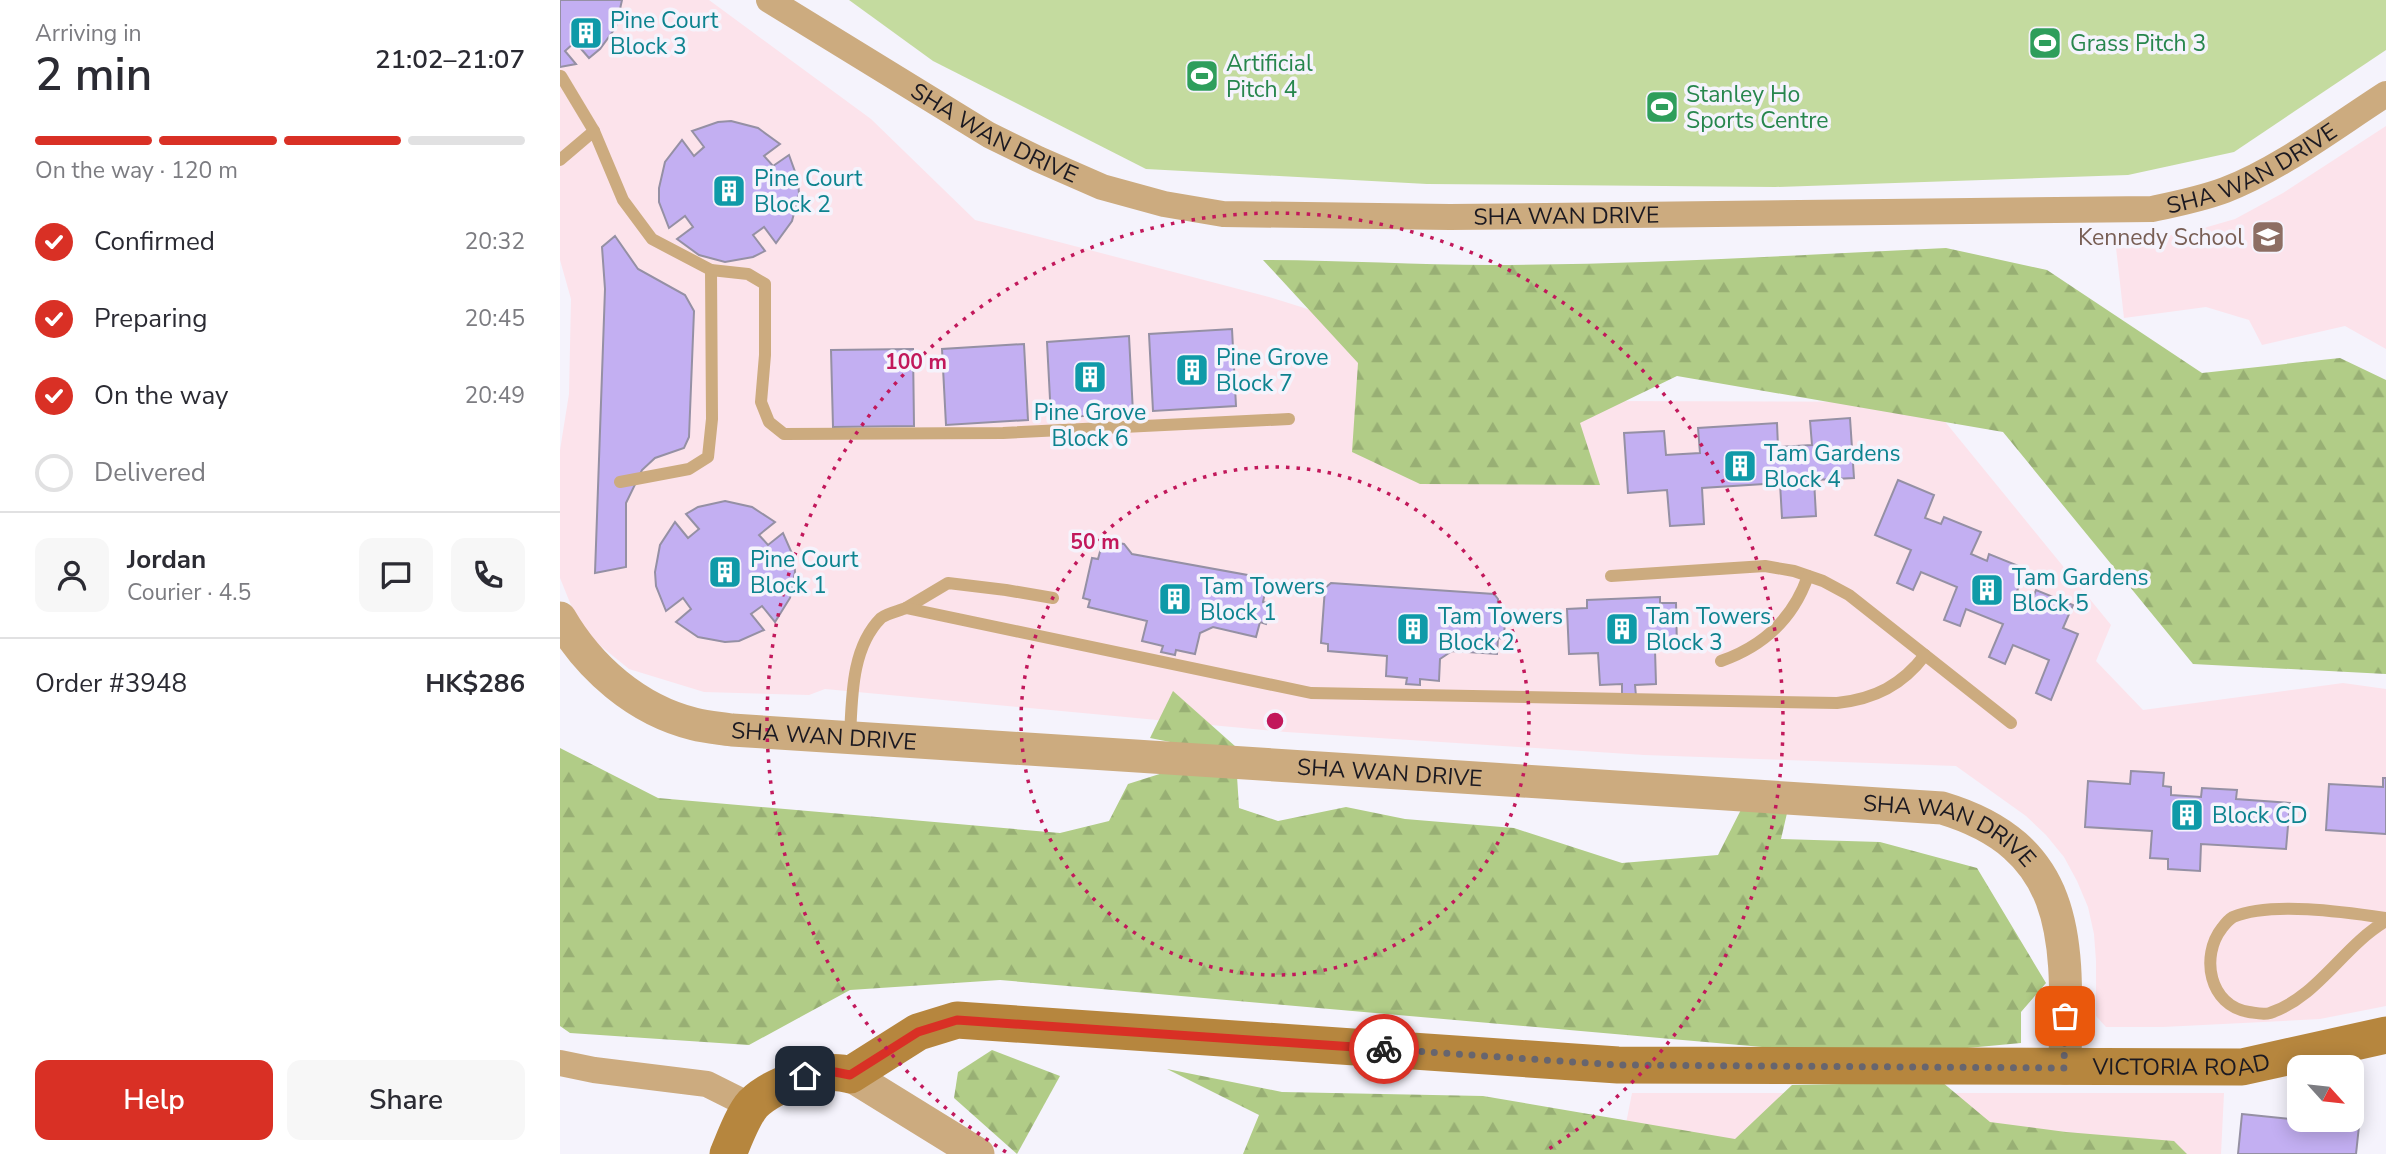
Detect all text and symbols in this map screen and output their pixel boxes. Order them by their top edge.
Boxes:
place label: Pine Court Block 3 [610,5,719,62]
building icon: Pine Court Block 3 [567,14,605,52]
text: Arriving in [35,18,142,49]
sports icon: Grass Pitch 3 [2026,24,2064,62]
place label: Grass Pitch 3 [2070,28,2206,59]
text: 21:02–21:07 [375,42,525,77]
text: 2 min [35,43,152,106]
place label: Artificial Pitch 4 [1226,48,1313,105]
sports icon: Artificial Pitch 4 [1183,57,1221,95]
street label: SHA WAN DRIVE [905,75,1083,190]
place label: Stanley Ho Sports Centre [1686,79,1829,136]
sports icon: Stanley Ho Sports Centre [1643,88,1681,126]
street label: SHA WAN DRIVE [2164,115,2343,221]
text: On the way · 120 m [35,155,238,186]
place label: Pine Court Block 2 [754,163,863,220]
building icon: Pine Court Block 2 [710,172,748,210]
street label: SHA WAN DRIVE [1473,199,1659,232]
school or university icon: Kennedy School [2249,218,2287,256]
place label: Kennedy School [2078,222,2244,253]
icon: check [35,223,73,261]
text: Confirmed [94,224,215,259]
text: 20:32 [465,226,525,257]
icon: check [35,300,73,338]
text: Preparing [94,301,207,336]
text: 20:45 [465,303,525,334]
place label: Pine Grove Block 7 [1216,342,1328,399]
text: 100 m [885,348,947,376]
building icon: Pine Grove Block 7 [1173,351,1211,389]
building icon: Pine Grove Block 6 [1071,358,1109,396]
icon: check [35,377,73,415]
text: On the way [94,378,228,413]
text: 20:49 [465,380,525,411]
place label: Pine Grove Block 6 [1034,397,1146,454]
place label: Tam Gardens Block 4 [1764,438,1901,495]
building icon: Tam Gardens Block 4 [1721,447,1759,485]
text: Delivered [94,455,206,490]
text: 50 m [1070,528,1120,556]
button: person [35,538,109,612]
button: chat [359,538,433,612]
button: phone [451,538,525,612]
text: Jordan [127,542,206,577]
place label: Pine Court Block 1 [750,544,859,601]
building icon: Pine Court Block 1 [706,553,744,591]
place label: Tam Gardens Block 5 [2012,562,2149,619]
place label: Tam Towers Block 1 [1200,571,1325,628]
building icon: Tam Gardens Block 5 [1968,571,2006,609]
text: Courier · 4.5 [127,577,251,608]
building icon: Tam Towers Block 1 [1156,580,1194,618]
place label: Tam Towers Block 2 [1438,601,1563,658]
place label: Tam Towers Block 3 [1646,601,1771,658]
building icon: Tam Towers Block 2 [1394,610,1432,648]
building icon: Tam Towers Block 3 [1603,610,1641,648]
text: Order #3948 [35,666,187,701]
text: HK$286 [425,666,525,701]
centre of rings [1263,709,1287,733]
street label: SHA WAN DRIVE [730,714,918,757]
street label: SHA WAN DRIVE [1296,751,1484,794]
street label: SHA WAN DRIVE [1862,787,2043,873]
building icon: Block CD [2168,796,2206,834]
place label: Block CD [2212,800,2308,831]
pin [2035,986,2095,1046]
icon: bag [2046,997,2084,1035]
courier [1349,1014,1419,1084]
icon: bike [1365,1030,1403,1068]
pin [775,1046,835,1106]
street label: VICTORIA ROAD [2091,1046,2273,1083]
north arrow [2287,1055,2364,1132]
map controls [2287,1055,2364,1132]
icon: home [786,1057,824,1095]
button: Help [35,1060,273,1140]
button: Share [287,1060,525,1140]

